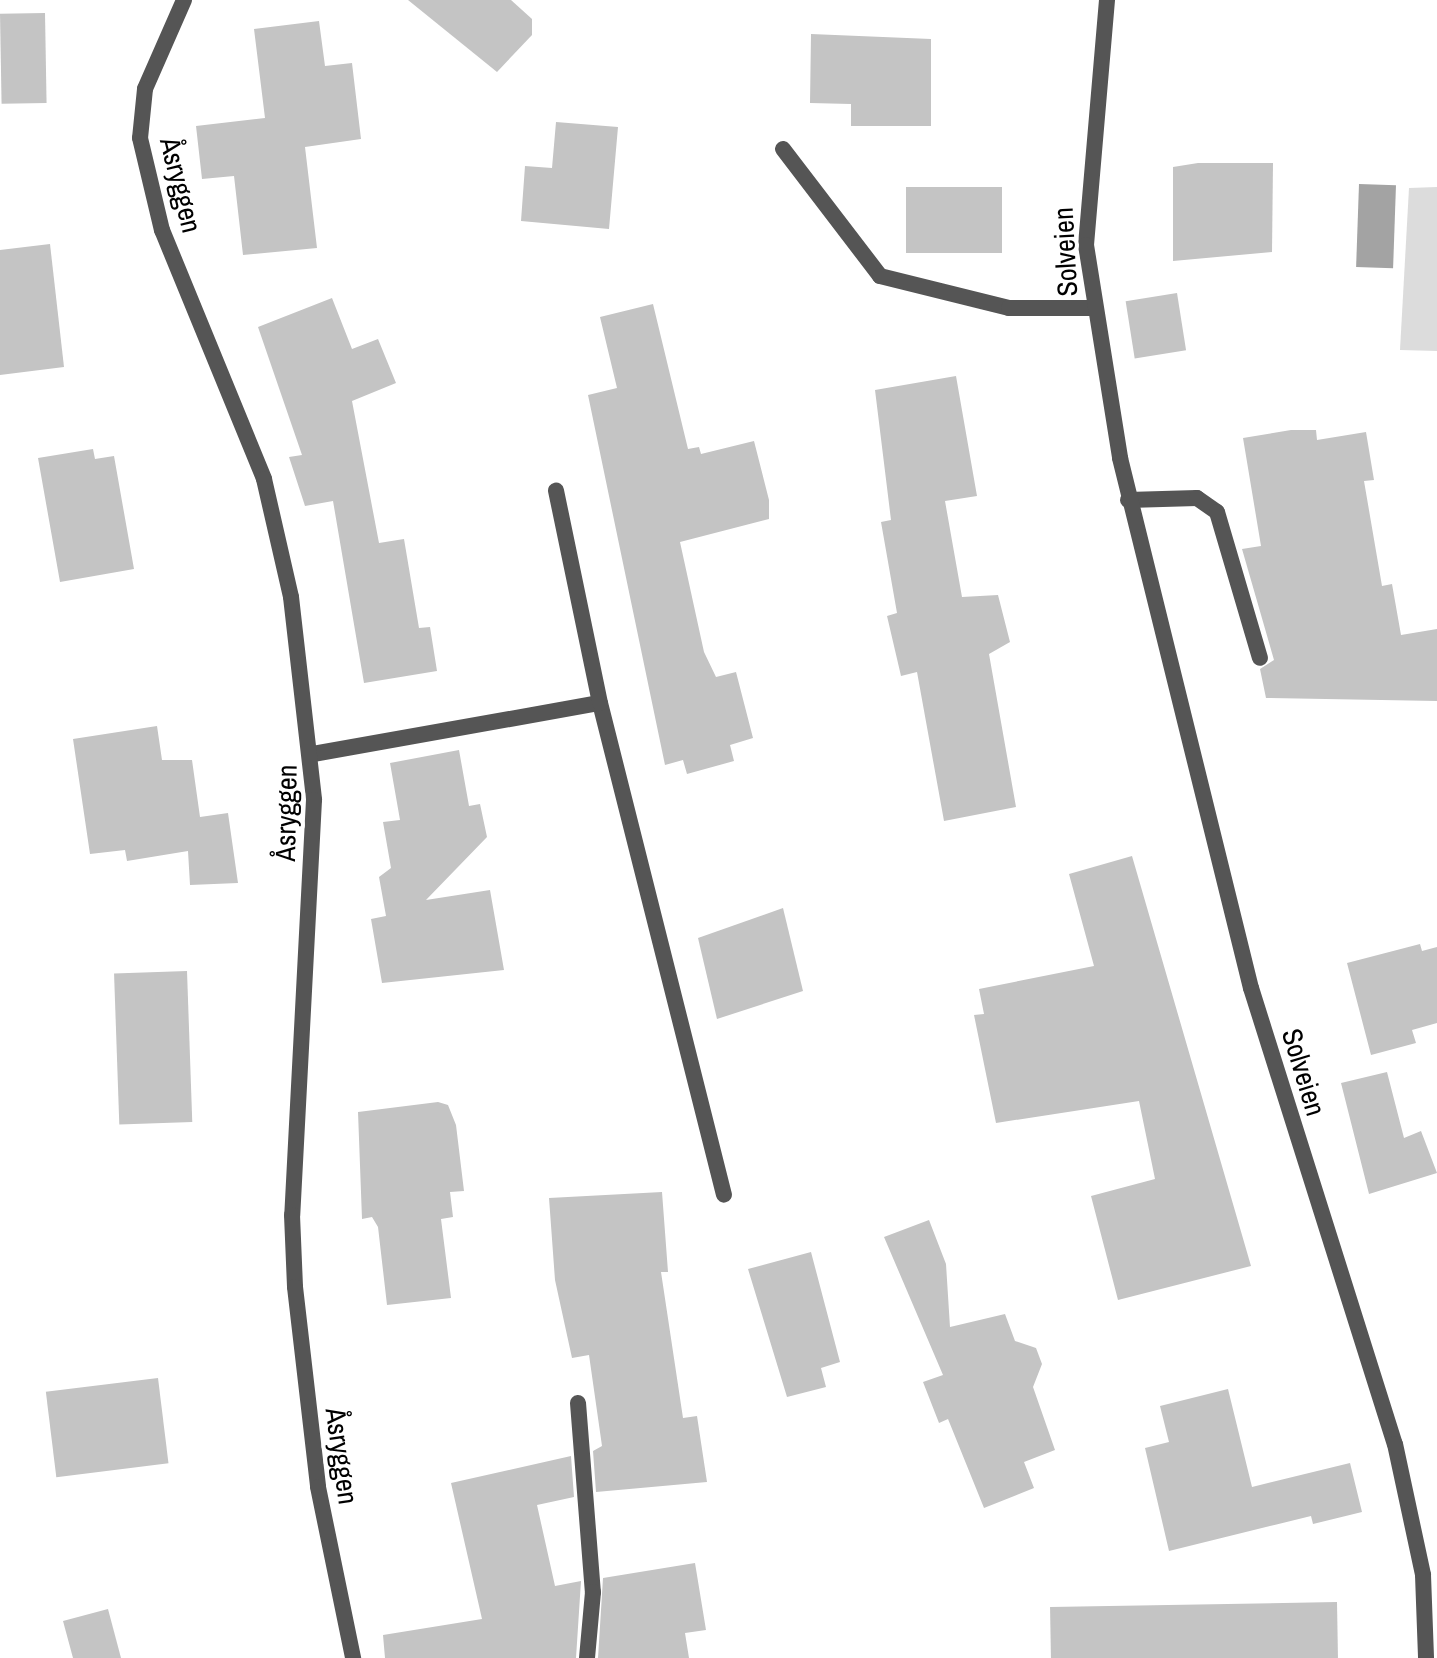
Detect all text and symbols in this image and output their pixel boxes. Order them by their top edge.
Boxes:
street label: Åsryggen [153,134,209,236]
street label: Solveien [1046,207,1084,297]
street label: Åsryggen [268,764,304,862]
street label: Solveien [1275,1024,1333,1120]
street label: Åsryggen [319,1406,365,1506]

